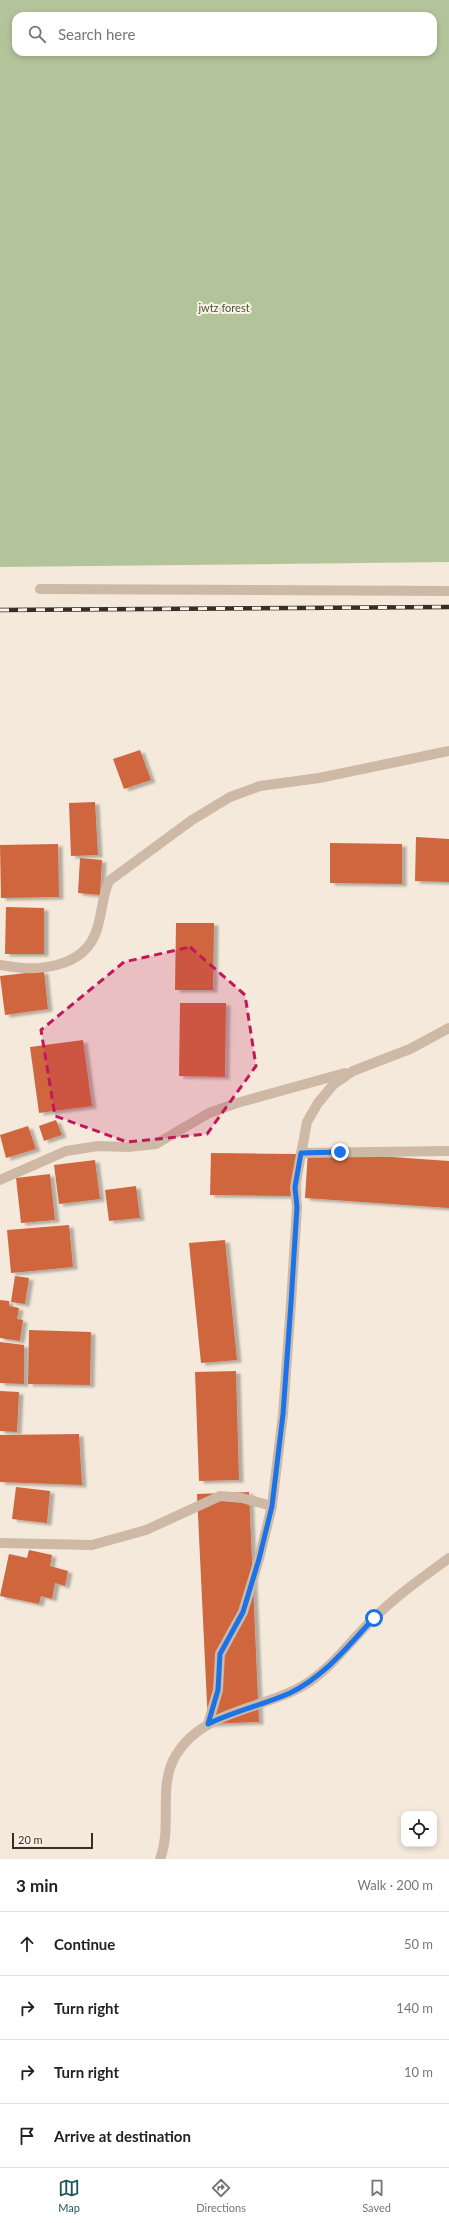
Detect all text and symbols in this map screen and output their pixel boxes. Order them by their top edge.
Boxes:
search box [12,12,437,56]
icon: search [26,23,48,45]
text: Search here [58,25,135,43]
park label: jwtz forest [197,301,250,314]
route end [331,1143,349,1161]
route start [365,1609,383,1627]
map controls [401,1811,437,1847]
button: locate [401,1811,437,1847]
scale bar [12,1831,93,1850]
text: 20 m [18,1833,43,1846]
text: 3 min [16,1875,58,1896]
text: Walk · 200 m [357,1877,433,1893]
icon: ahead [16,1933,38,1955]
text: Continue [54,1935,115,1953]
text: 50 m [404,1936,433,1952]
icon: right [16,1997,38,2019]
text: Turn right [54,1999,119,2017]
text: 140 m [396,2000,433,2016]
icon: right [16,2061,38,2083]
text: Turn right [54,2063,119,2081]
text: 10 m [404,2064,433,2080]
icon: arrive [16,2125,38,2147]
text: Arrive at destination [54,2127,191,2145]
tab: Map [58,2177,80,2214]
tab: Directions [196,2177,246,2214]
tab: Saved [362,2177,391,2214]

